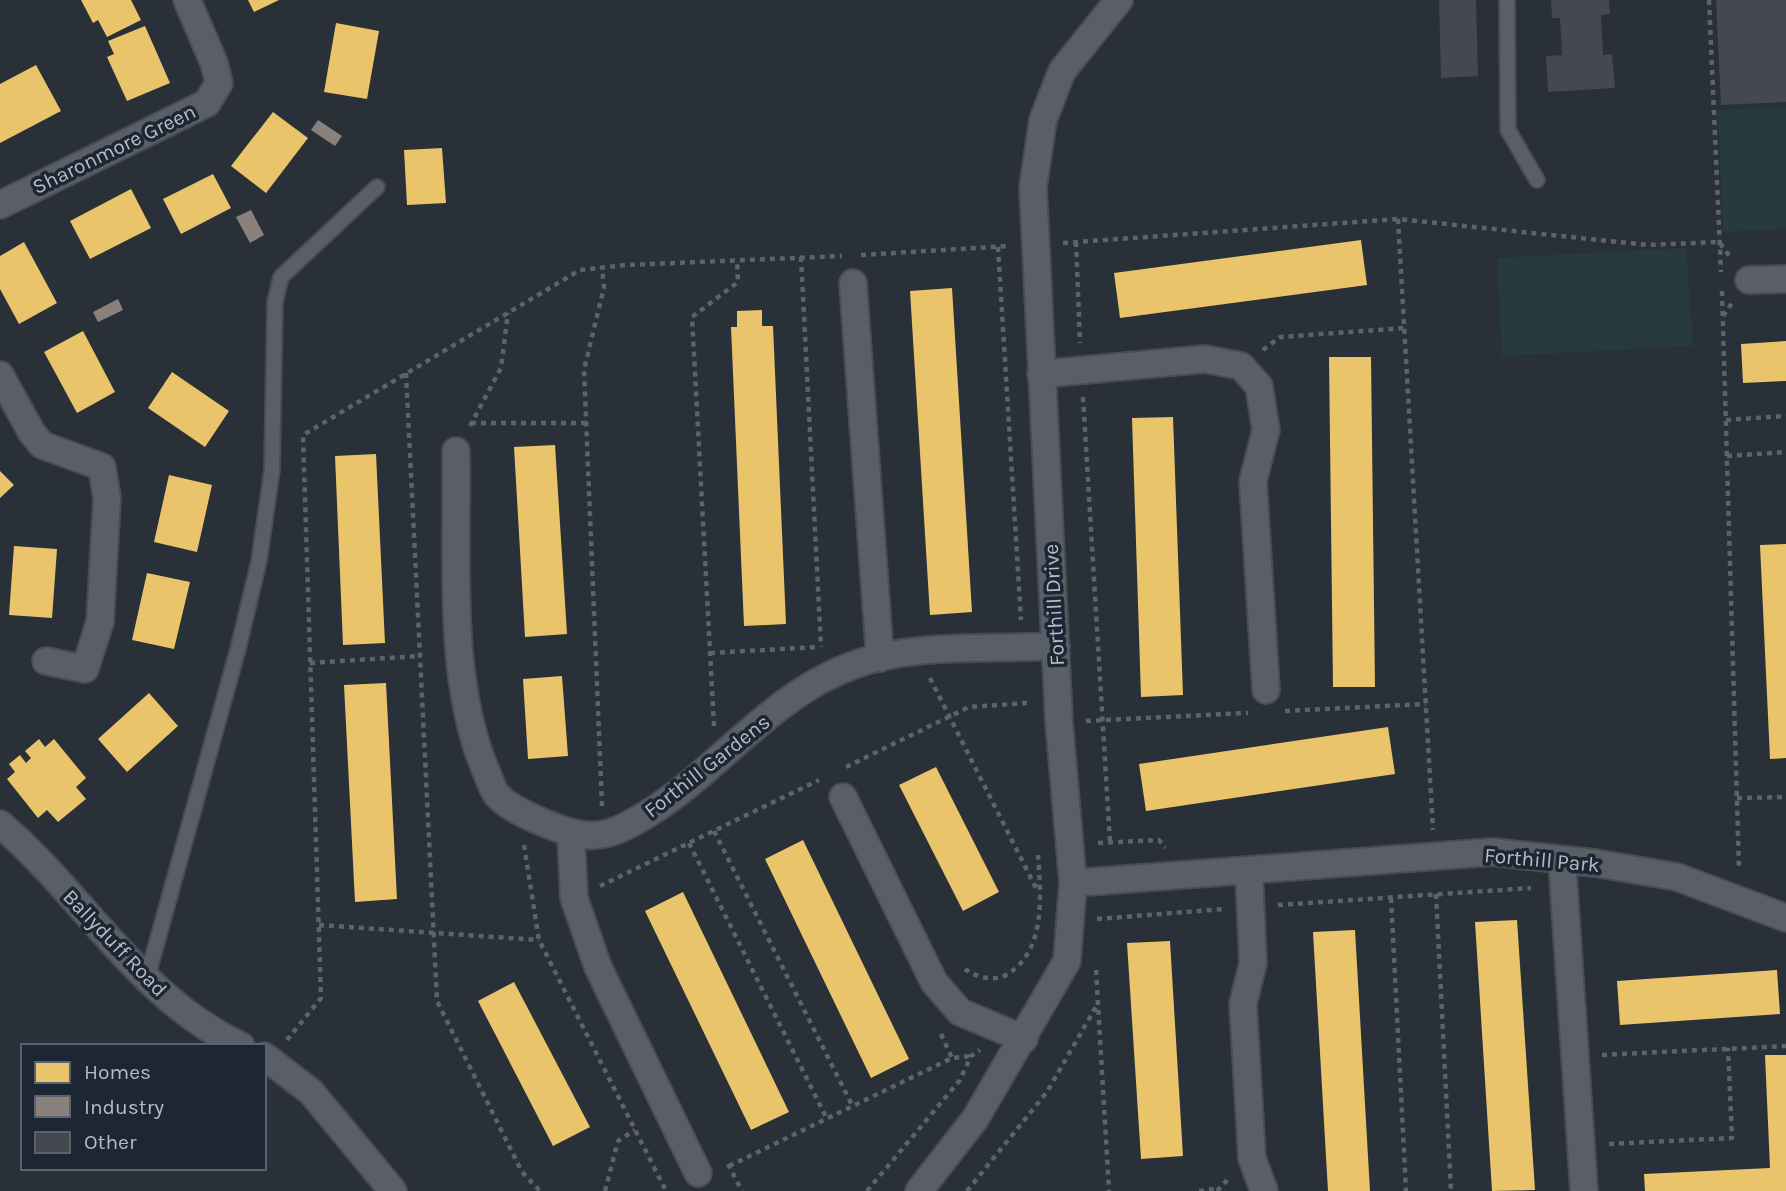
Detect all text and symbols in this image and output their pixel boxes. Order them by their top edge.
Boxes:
street label: Sharonmore Green [29,99,199,199]
street label: Forthill Drive [1039,543,1069,667]
street label: Forthill Gardens [639,710,775,822]
street label: Forthill Park [1483,843,1601,877]
street label: Ballyduff Road [58,885,172,1001]
legend [21,1044,266,1170]
text: Homes [84,1060,151,1084]
text: Industry [84,1095,164,1119]
text: Other [84,1130,137,1154]

